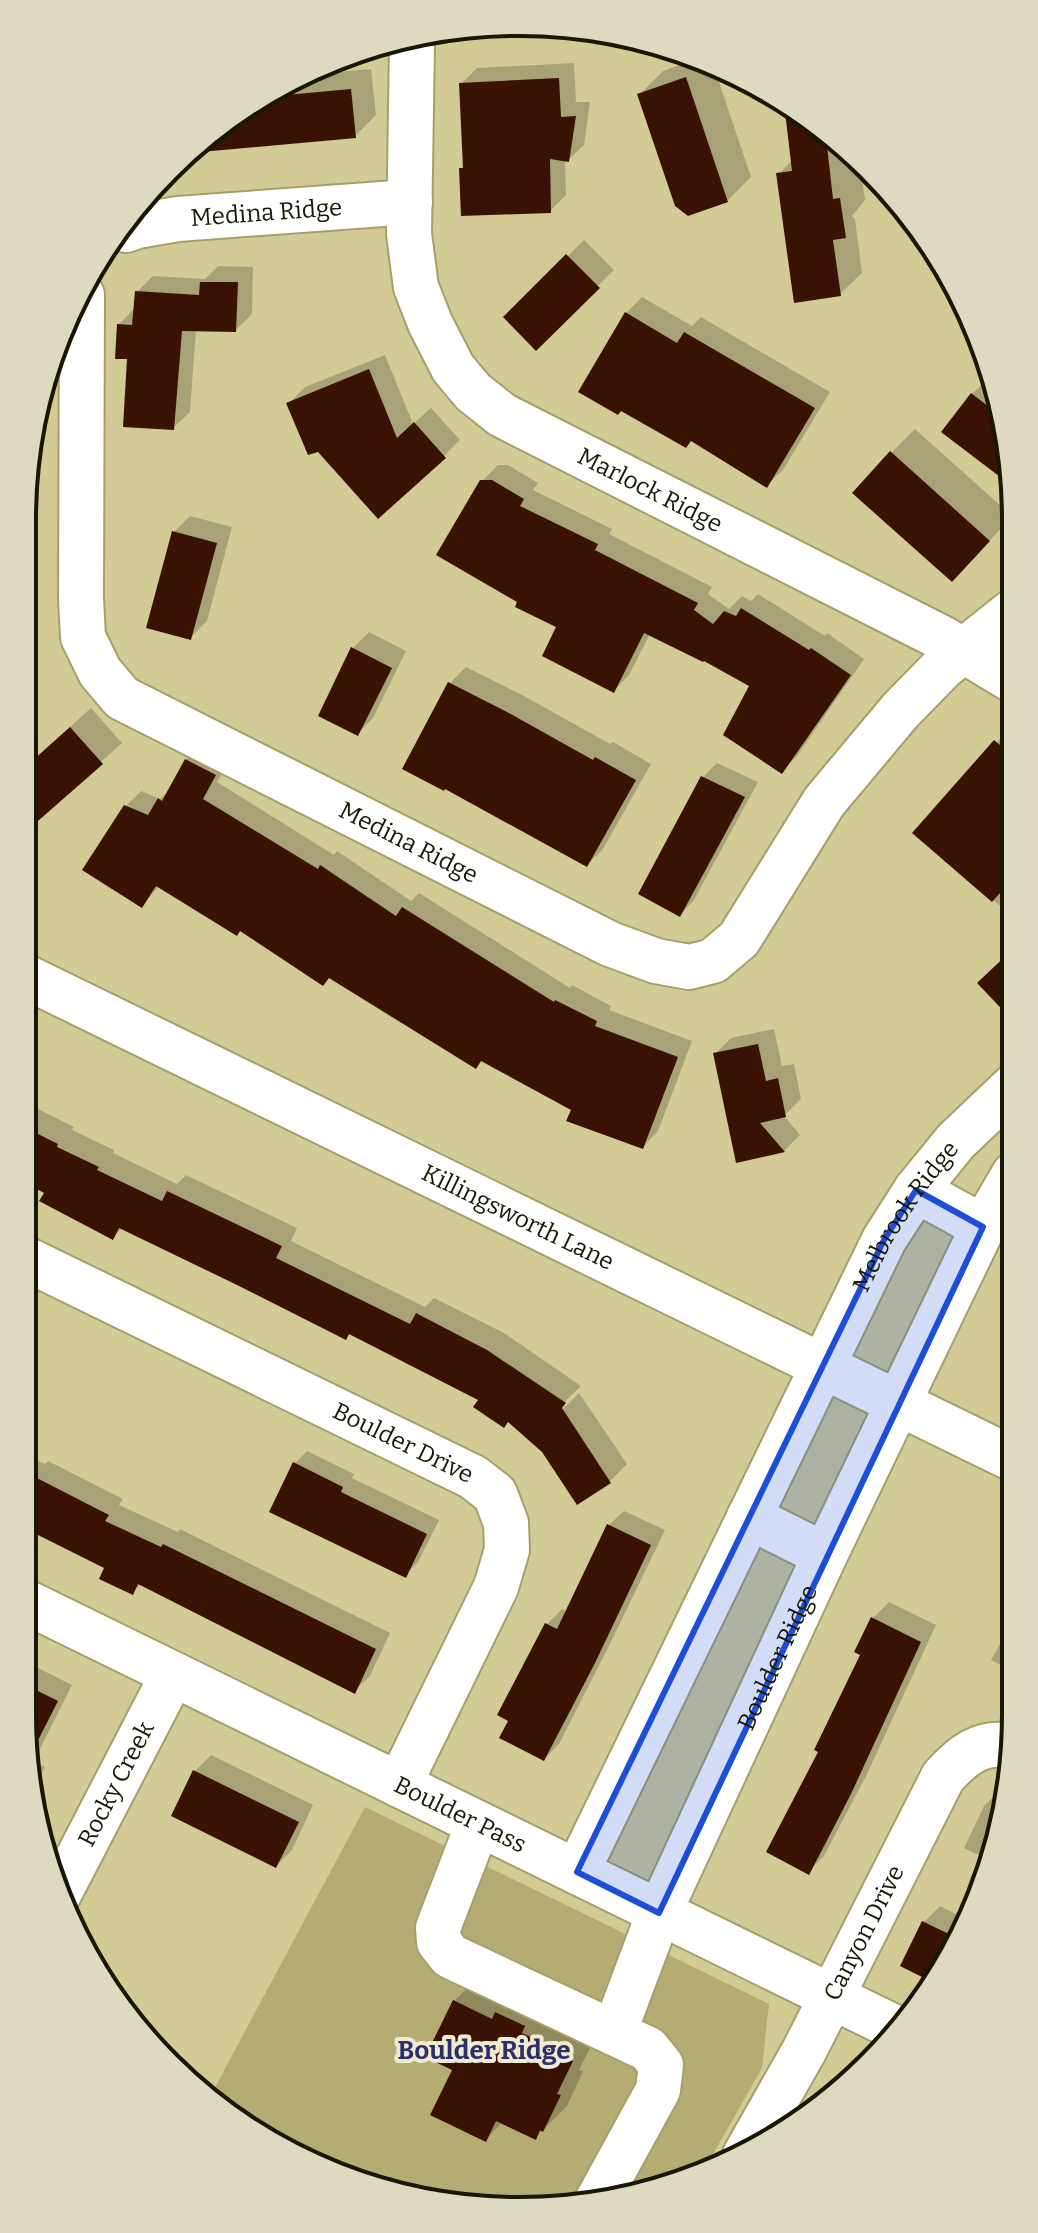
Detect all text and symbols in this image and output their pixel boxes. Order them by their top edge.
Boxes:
street label: Medina Ridge [190,193,343,232]
street label: Marlock Ridge [573,442,727,538]
street label: Medina Ridge [335,796,483,889]
street label: Melbrook Ridge [847,1135,964,1296]
street label: Killingsworth Lane [417,1159,619,1276]
street label: Boulder Drive [328,1397,478,1489]
street label: Boulder Ridge [732,1581,823,1735]
street label: Rocky Creek [72,1716,160,1851]
street label: Boulder Pass [390,1771,531,1859]
street label: Canyon Drive [818,1861,910,2005]
district label: Boulder Ridge [398,2035,570,2066]

